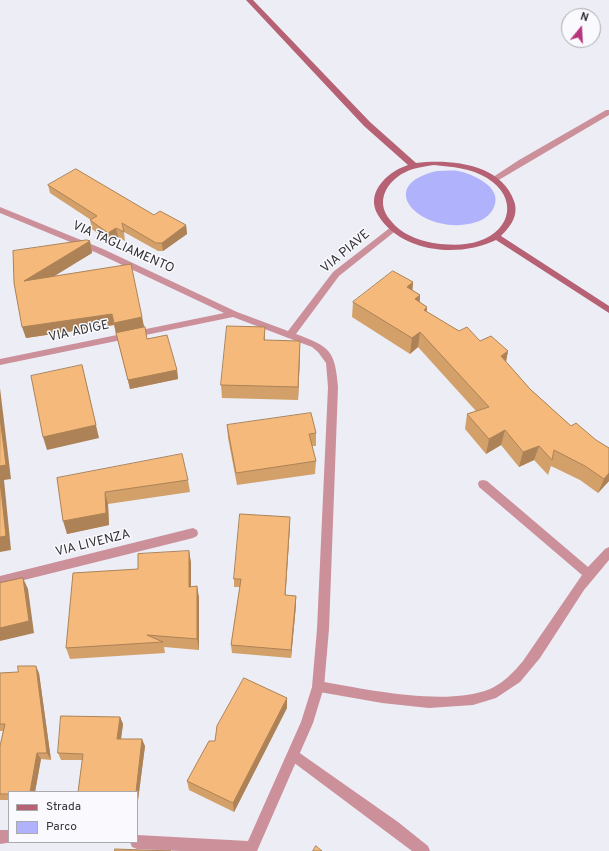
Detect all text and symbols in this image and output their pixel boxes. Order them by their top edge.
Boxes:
north arrow [561,8,601,48]
text: N [578,10,590,25]
street label: VIA TAGLIAMENTO [70,218,176,278]
street label: VIA PIAVE [318,227,374,277]
street label: VIA ADIGE [47,318,111,346]
street label: VIA LIVENZA [54,527,132,561]
legend [8,791,138,843]
text: Strada [46,799,81,815]
text: Parco [46,819,77,835]

